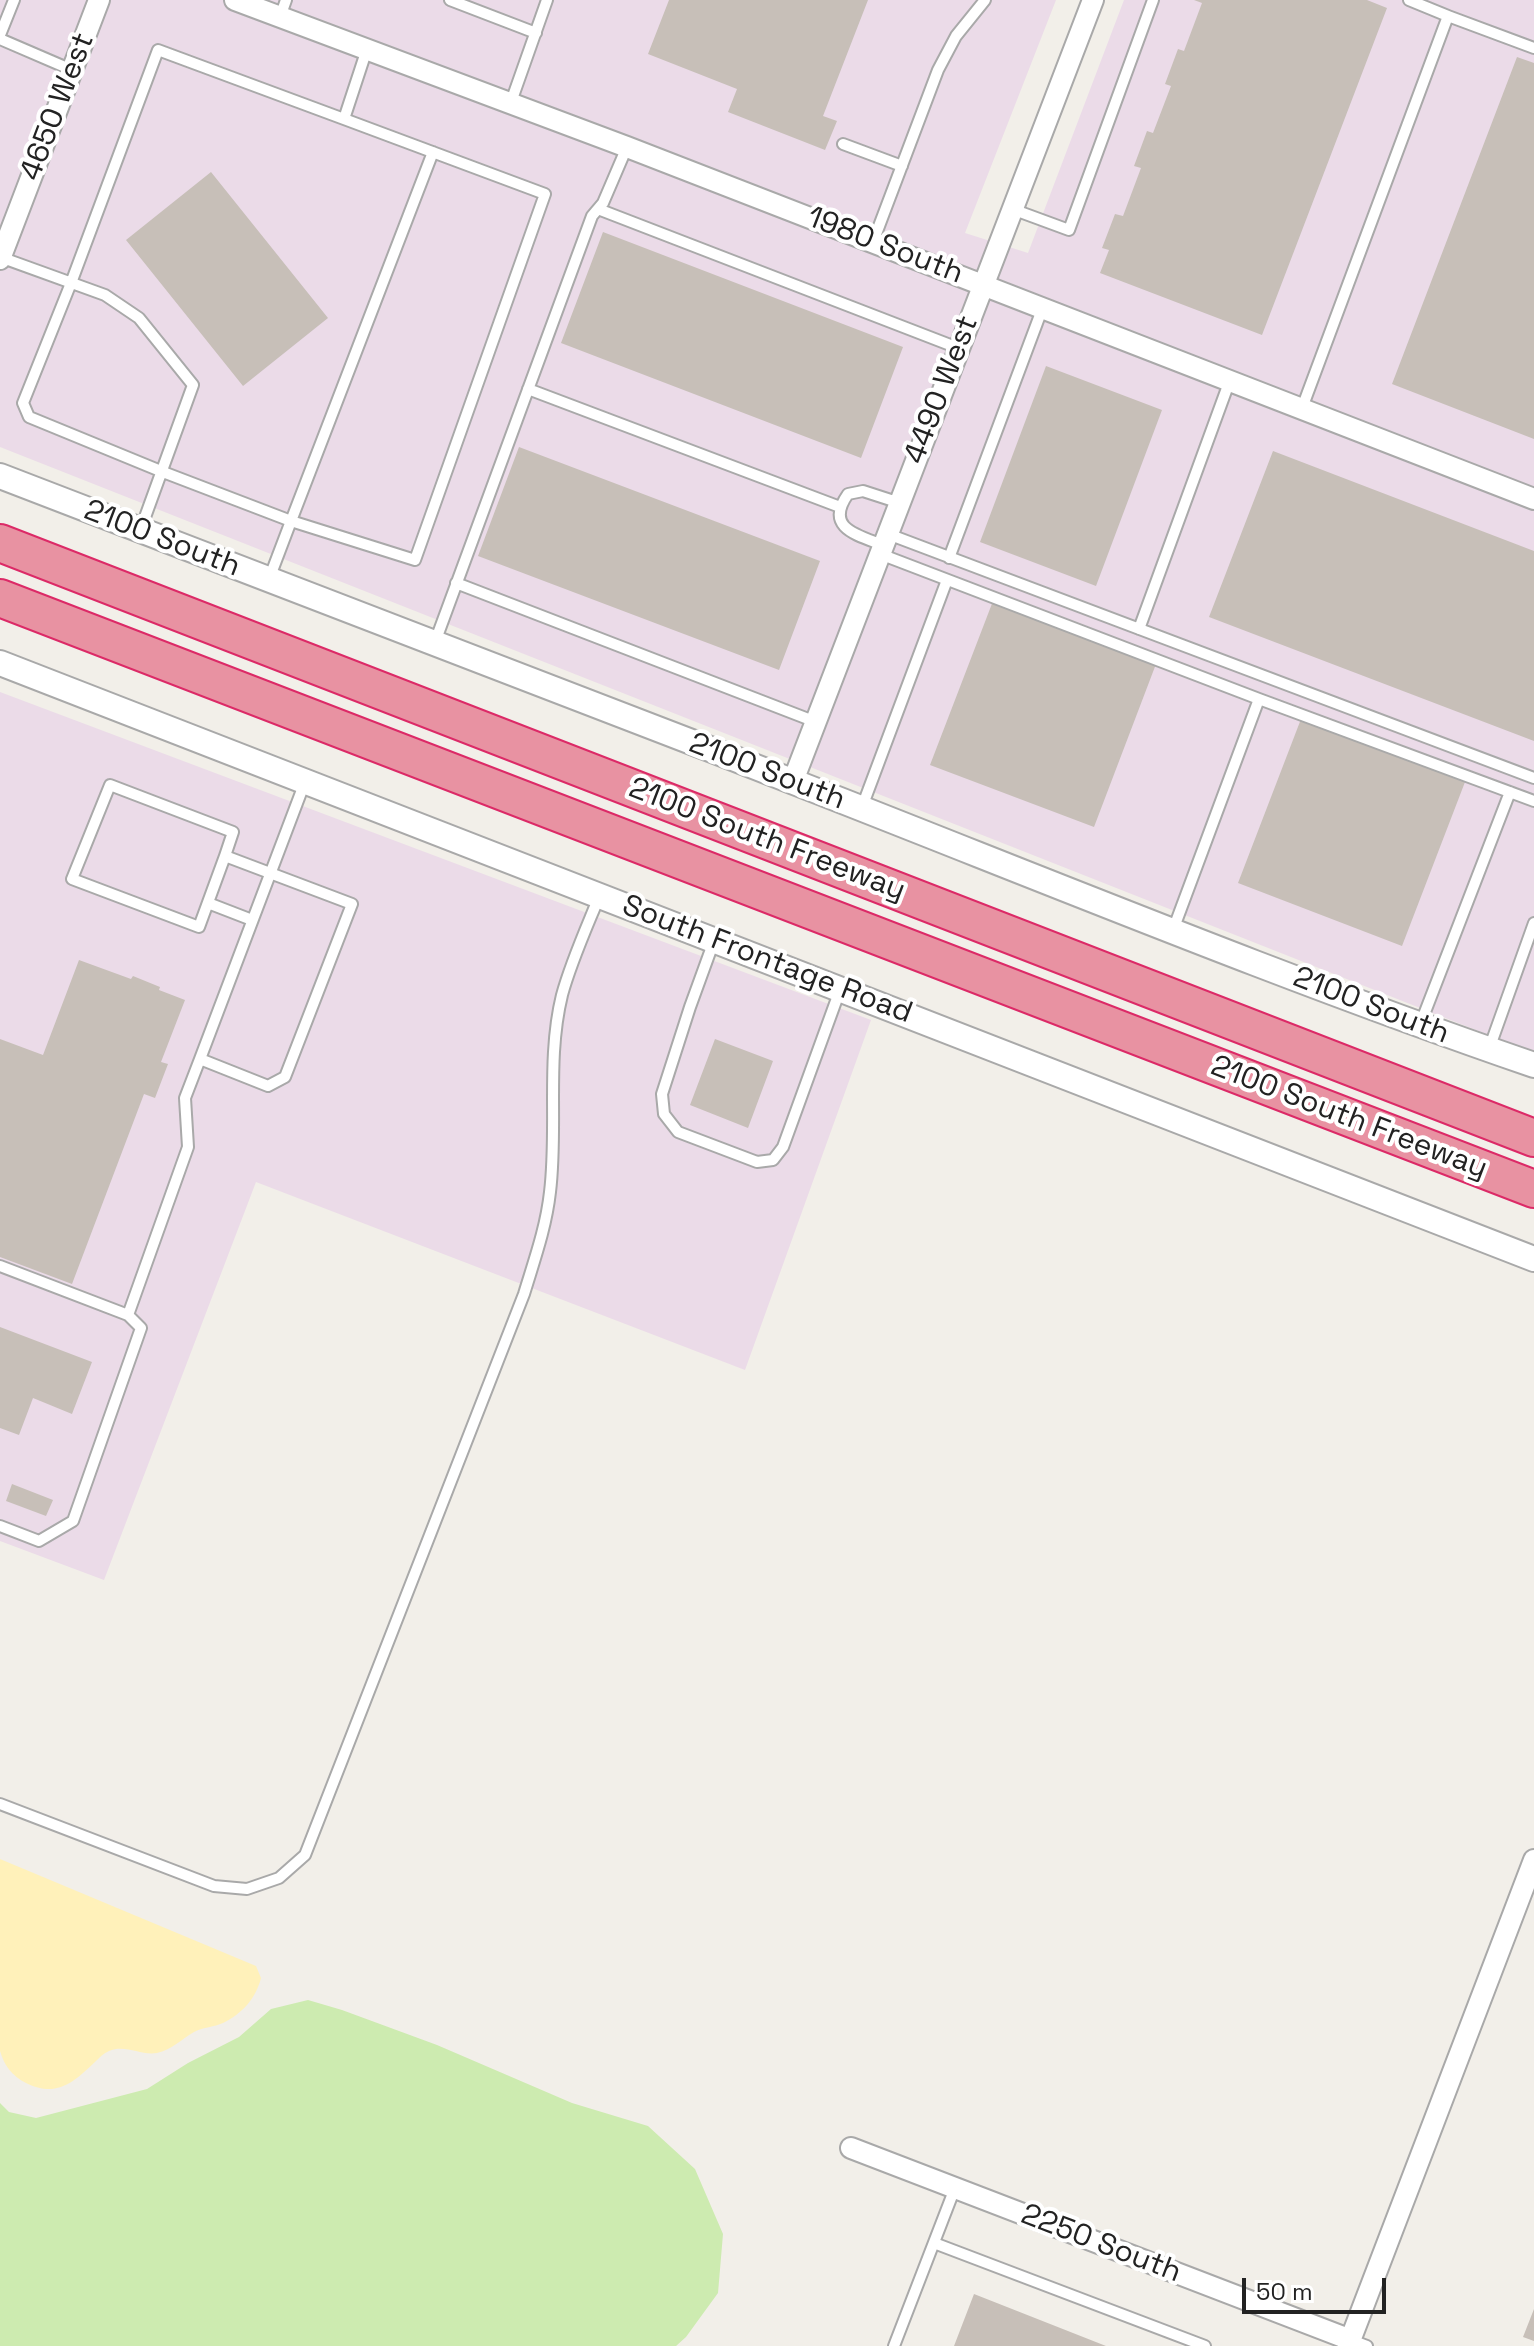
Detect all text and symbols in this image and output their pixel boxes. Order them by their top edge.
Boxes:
street label: 4650 West [13,28,103,186]
street label: 1980 South [802,200,968,292]
street label: 4490 West [897,311,987,469]
street label: 2100 South [79,493,245,585]
street label: 2100 South [684,726,850,818]
street label: 2100 South Freeway [624,771,910,909]
street label: South Frontage Road [617,888,917,1032]
street label: 2100 South [1288,960,1454,1052]
street label: 2100 South Freeway [1206,1049,1492,1187]
street label: 2250 South [1016,2197,1186,2291]
scale bar [1246,2262,1390,2312]
text: 50 m [1256,2276,1313,2307]

